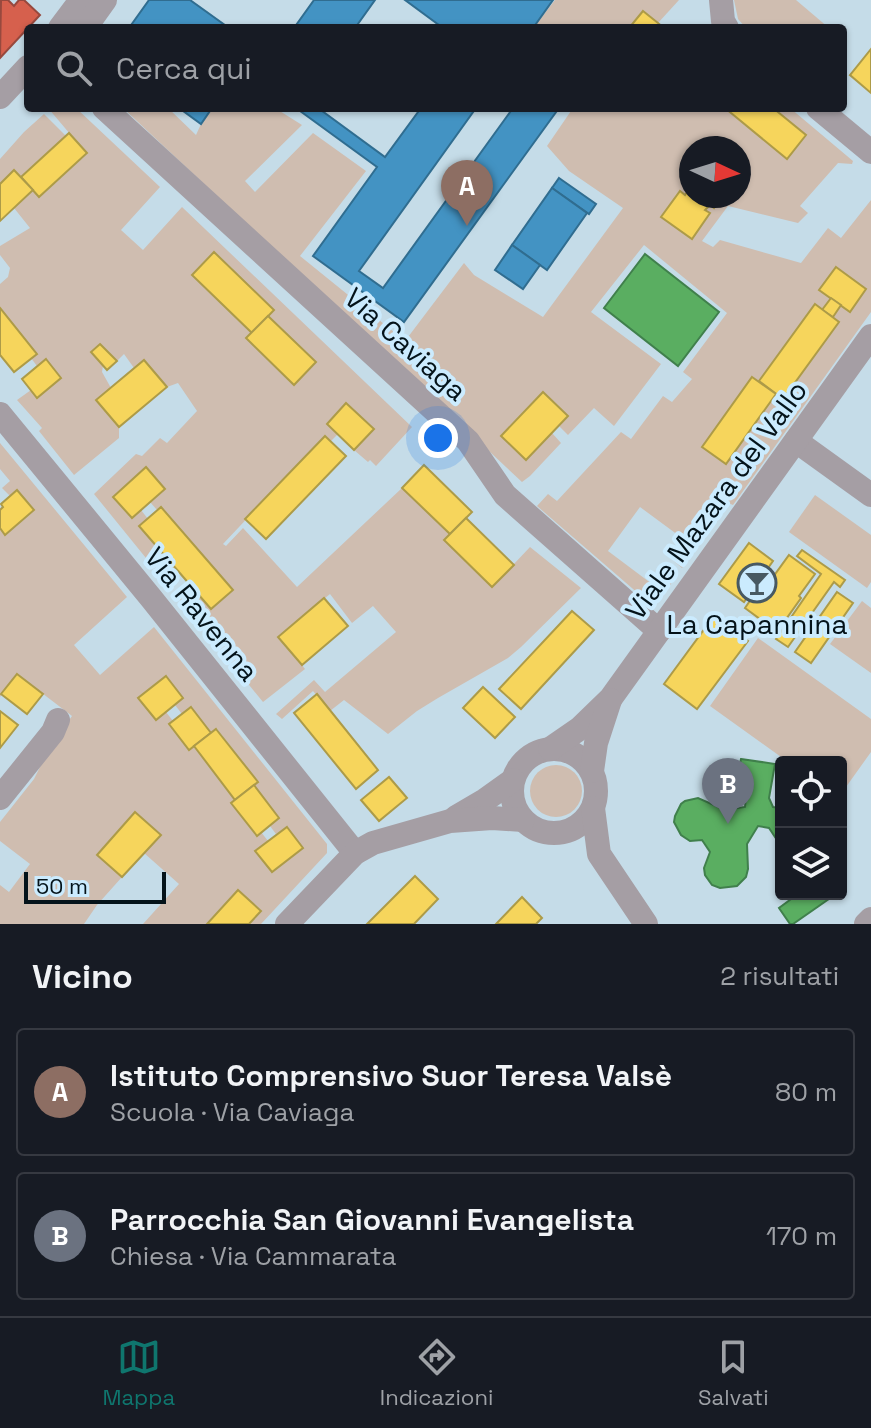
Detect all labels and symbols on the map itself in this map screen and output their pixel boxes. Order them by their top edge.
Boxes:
north arrow [679,136,751,208]
pin: A [441,160,493,226]
street label: Via Caviaga [337,280,475,408]
street label: Viale Mazara del Vallo [617,373,815,627]
your location [418,418,458,458]
street label: Via Ravenna [137,540,267,688]
bar icon: La Capannina [736,562,778,604]
place label: La Capannina [666,606,848,642]
pin: B [702,758,754,824]
scale bar [24,868,166,904]

